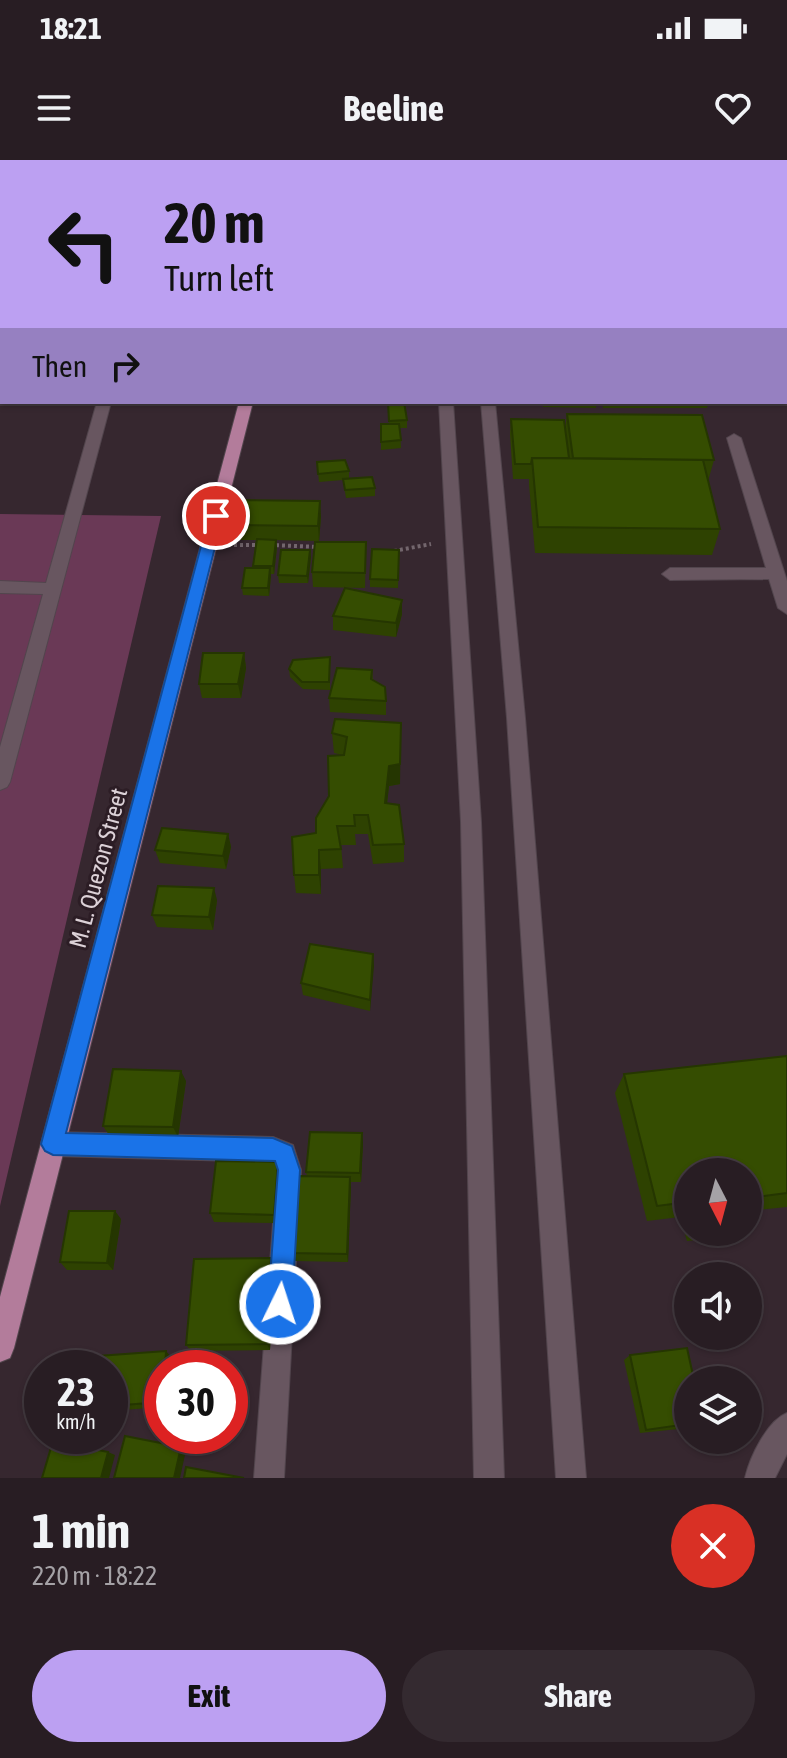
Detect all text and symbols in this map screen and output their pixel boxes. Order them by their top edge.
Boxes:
text: 18:21 [40,11,102,45]
icon: menu [32,86,76,130]
icon: heart [711,86,755,130]
text: Beeline [343,87,444,129]
text: 20 m [164,191,265,255]
icon: left [32,192,136,296]
text: Turn left [164,257,274,299]
icon: right [103,344,147,388]
text: Then [32,349,87,383]
pin [182,482,250,550]
icon: arrive [194,494,238,538]
street label: M. L. Quezon Street [64,785,132,951]
north arrow [674,1158,762,1246]
map controls [674,1158,762,1454]
position arrow [238,1262,322,1346]
button: sound [674,1262,762,1350]
speed limit sign: 30 [144,1350,248,1454]
button: layers [674,1366,762,1454]
text: 23 [57,1369,95,1414]
text: km/h [56,1410,96,1433]
text: 1 min [32,1503,130,1558]
button: close [671,1504,755,1588]
text: 220 m · 18:22 [32,1561,157,1591]
button: Exit [32,1650,386,1742]
button: Share [402,1650,755,1742]

